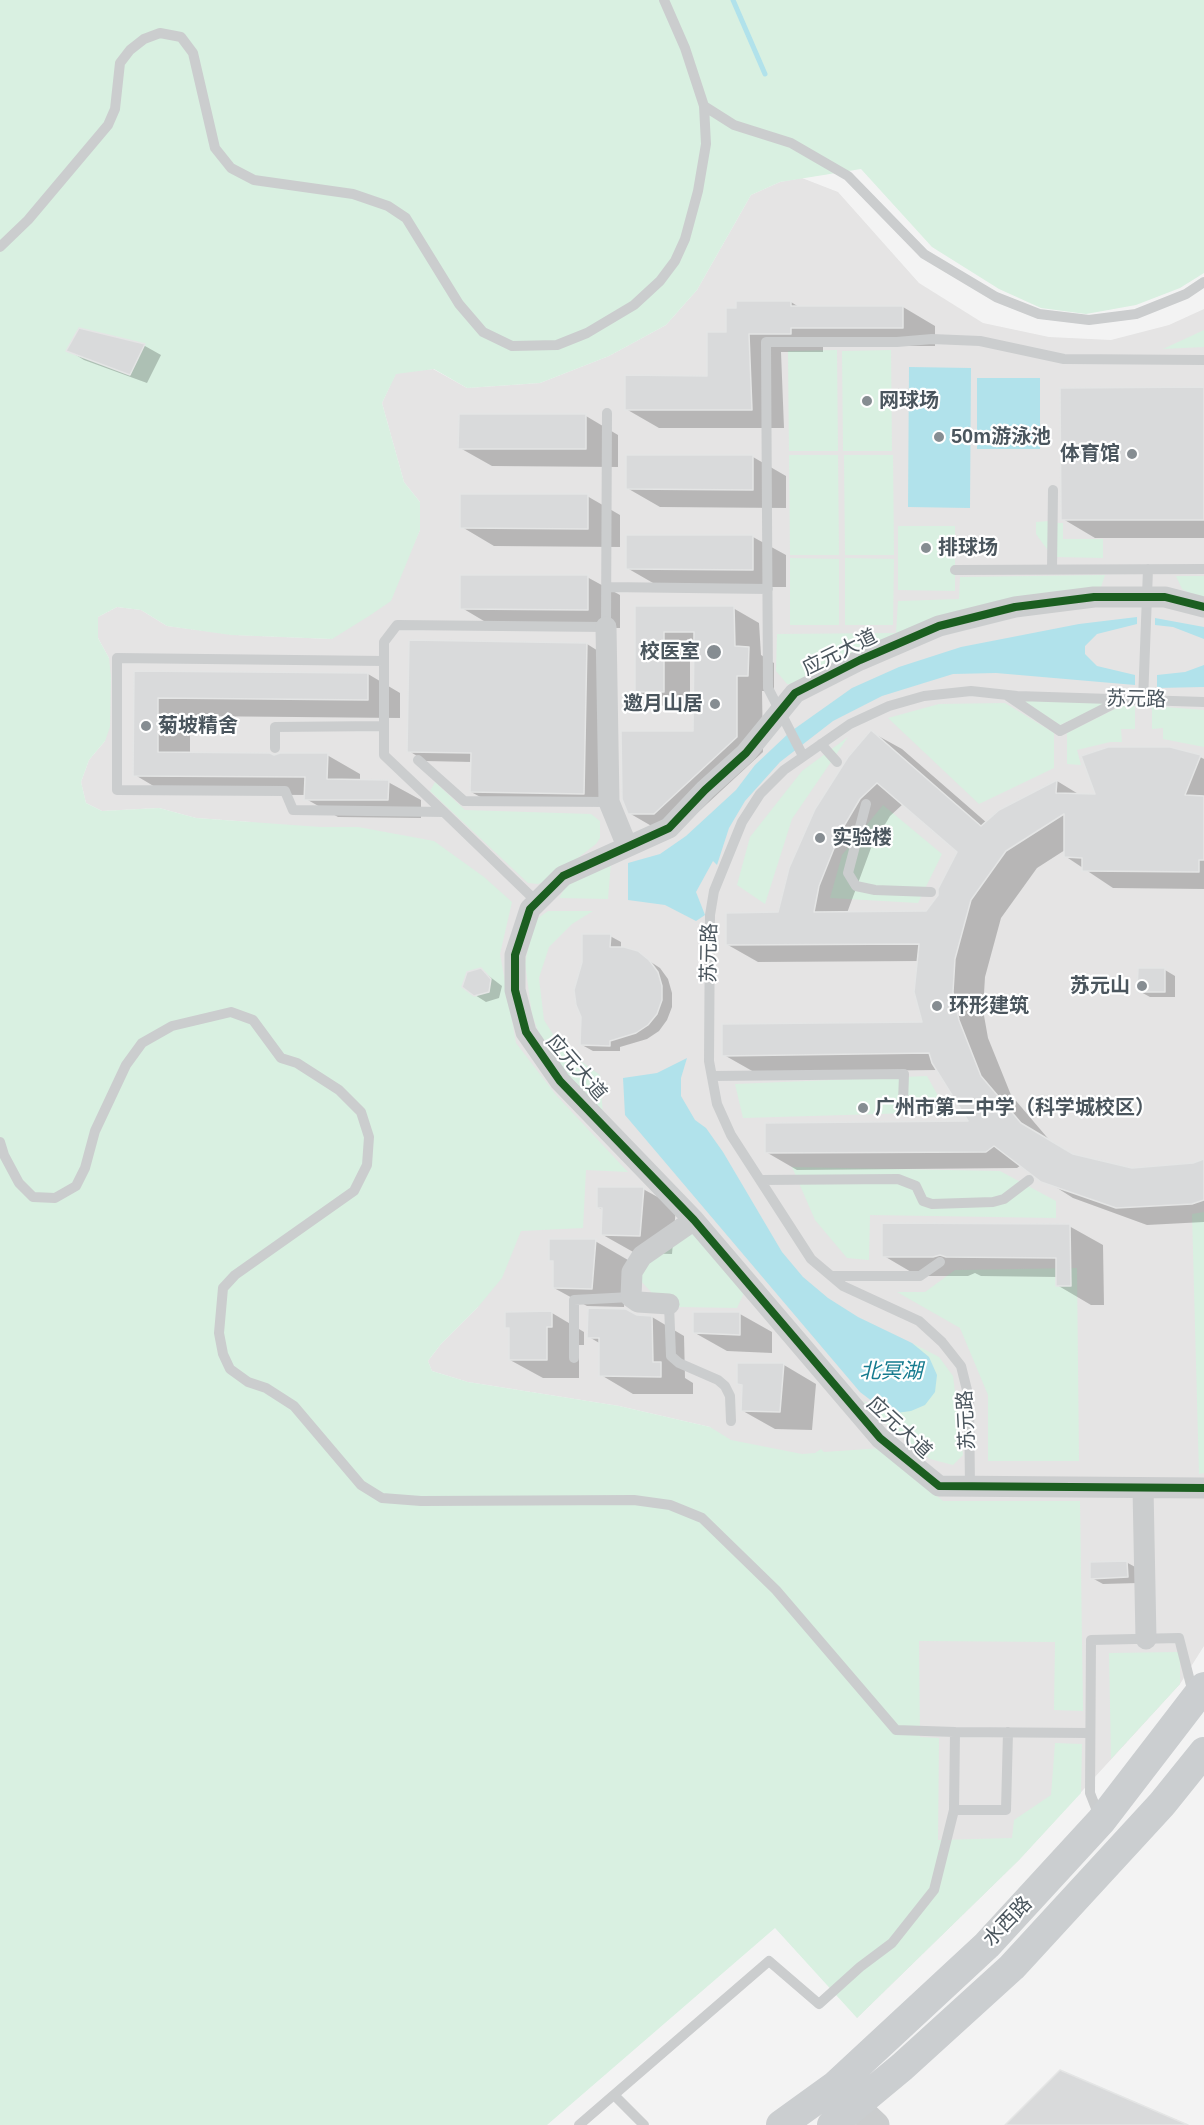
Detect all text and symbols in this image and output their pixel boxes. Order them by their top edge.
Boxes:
place label: 网球场 [879,389,939,413]
marker: 网球场 [860,394,874,408]
place label: 50m游泳池 [951,425,1051,449]
marker: 50m游泳池 [932,430,946,444]
place label: 体育馆 [1060,442,1120,466]
marker: 体育馆 [1125,447,1139,461]
place label: 排球场 [938,536,998,560]
marker: 排球场 [919,541,933,555]
street label: 应元大道 [799,625,881,681]
place label: 校医室 [640,640,700,664]
marker: 校医室 [705,643,723,661]
street label: 苏元路 [1106,687,1166,713]
place label: 邀月山居 [623,692,703,716]
marker: 邀月山居 [708,697,722,711]
place label: 菊坡精舍 [158,714,238,738]
marker: 菊坡精舍 [139,719,153,733]
place label: 实验楼 [832,826,892,850]
marker: 实验楼 [813,831,827,845]
street label: 苏元路 [697,923,723,983]
place label: 苏元山 [1070,974,1130,998]
marker: 苏元山 [1135,979,1149,993]
place label: 环形建筑 [949,994,1029,1018]
marker: 环形建筑 [930,999,944,1013]
street label: 应元大道 [541,1030,611,1106]
place label: 广州市第二中学（科学城校区） [875,1096,1155,1120]
marker: 广州市第二中学（科学城校区） [856,1101,870,1115]
water label: 北冥湖 [860,1359,922,1385]
street label: 苏元路 [953,1389,981,1451]
street label: 应元大道 [862,1392,936,1464]
street label: 水西路 [979,1892,1037,1952]

